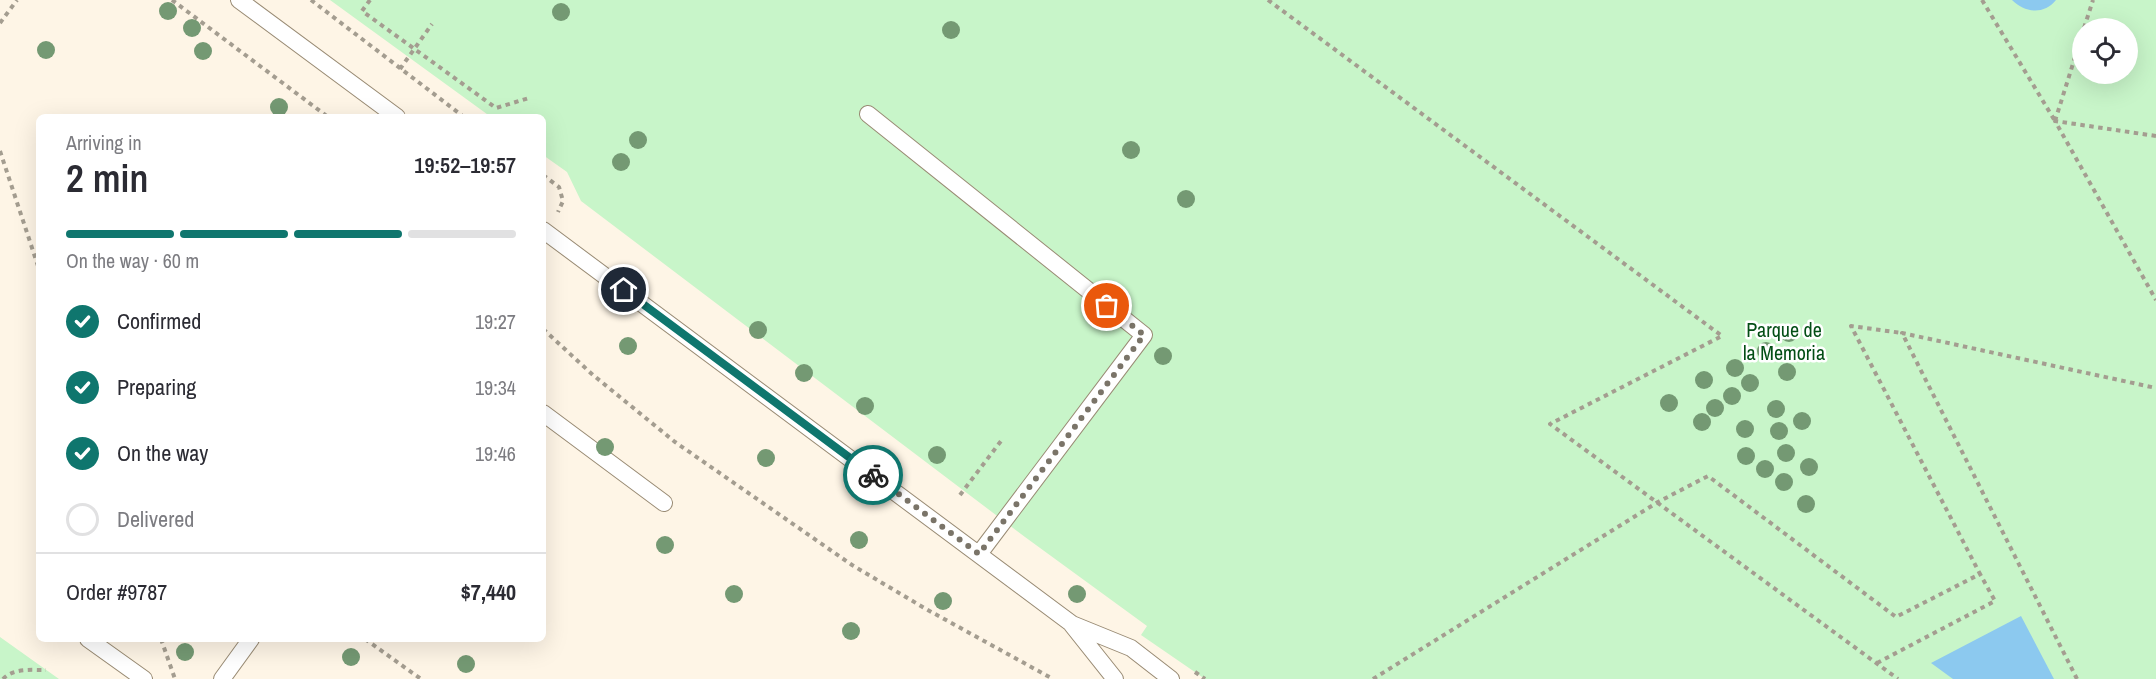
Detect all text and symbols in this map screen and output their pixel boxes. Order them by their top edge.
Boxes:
map controls [2072,18,2138,84]
button: locate [2072,18,2138,84]
text: Arriving in [66,129,142,156]
text: 19:52–19:57 [414,150,516,180]
text: 2 min [66,152,148,204]
text: On the way · 60 m [66,247,199,274]
pin [598,264,649,315]
icon: home [607,273,640,306]
pin [1081,280,1132,331]
icon: bag [1090,289,1123,322]
icon: check [66,305,99,338]
text: Confirmed [117,306,201,336]
text: 19:27 [475,308,516,335]
park label: Parque de la Memoria [1743,316,1825,366]
icon: check [66,371,99,404]
text: Preparing [117,372,196,402]
text: 19:34 [475,374,516,401]
icon: check [66,437,99,470]
text: On the way [117,438,208,468]
text: 19:46 [475,440,516,467]
courier [843,445,903,505]
icon: bike [857,459,890,492]
text: Delivered [117,504,194,534]
text: Order #9787 [66,577,167,607]
text: $7,440 [461,577,516,607]

